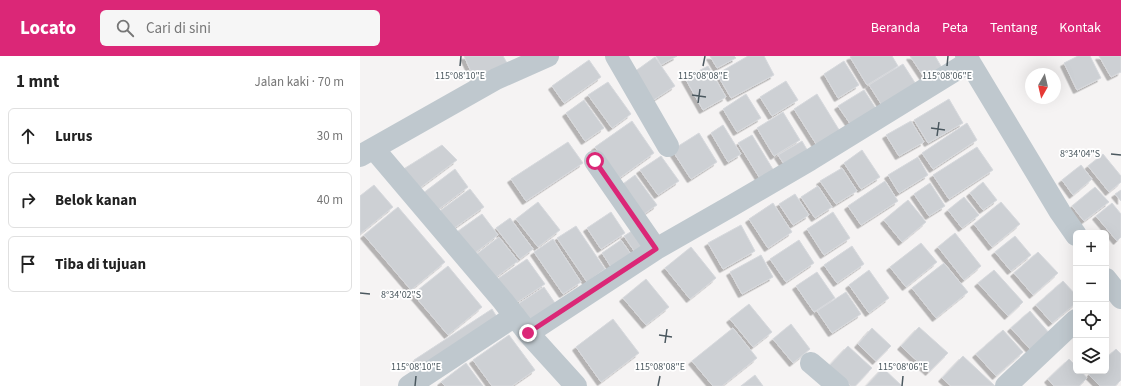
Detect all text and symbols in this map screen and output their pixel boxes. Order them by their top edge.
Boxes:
search box [100,10,380,46]
text: Locato [20,15,76,42]
icon: search [114,17,136,39]
text: Cari di sini [146,18,211,39]
text: Beranda [871,18,920,38]
text: Peta [942,18,968,38]
text: Tentang [990,18,1037,38]
text: Kontak [1059,18,1101,38]
north arrow [1025,68,1061,104]
text: 115°08'10"E [435,69,485,83]
text: 115°08'08"E [678,69,728,83]
text: 115°08'06"E [922,69,972,83]
text: 1 mnt [16,70,59,94]
text: Jalan kaki · 70 m [254,73,344,91]
icon: ahead [17,125,39,147]
text: Lurus [55,126,92,147]
text: 30 m [317,127,343,145]
text: 8°34'04"S [1060,147,1100,161]
route start [586,152,604,170]
icon: right [17,189,39,211]
text: Belok kanan [55,190,137,211]
text: 40 m [317,191,343,209]
map controls [1073,230,1109,374]
button: + [1073,230,1109,266]
icon: arrive [17,253,39,275]
text: Tiba di tujuan [55,254,146,275]
button: − [1073,266,1109,302]
text: 8°34'02"S [381,288,421,302]
button: locate [1073,302,1109,338]
route end [519,324,537,342]
button: layers [1073,338,1109,374]
text: 115°08'10"E [391,360,441,374]
text: 115°08'08"E [635,360,685,374]
text: 115°08'06"E [878,360,928,374]

